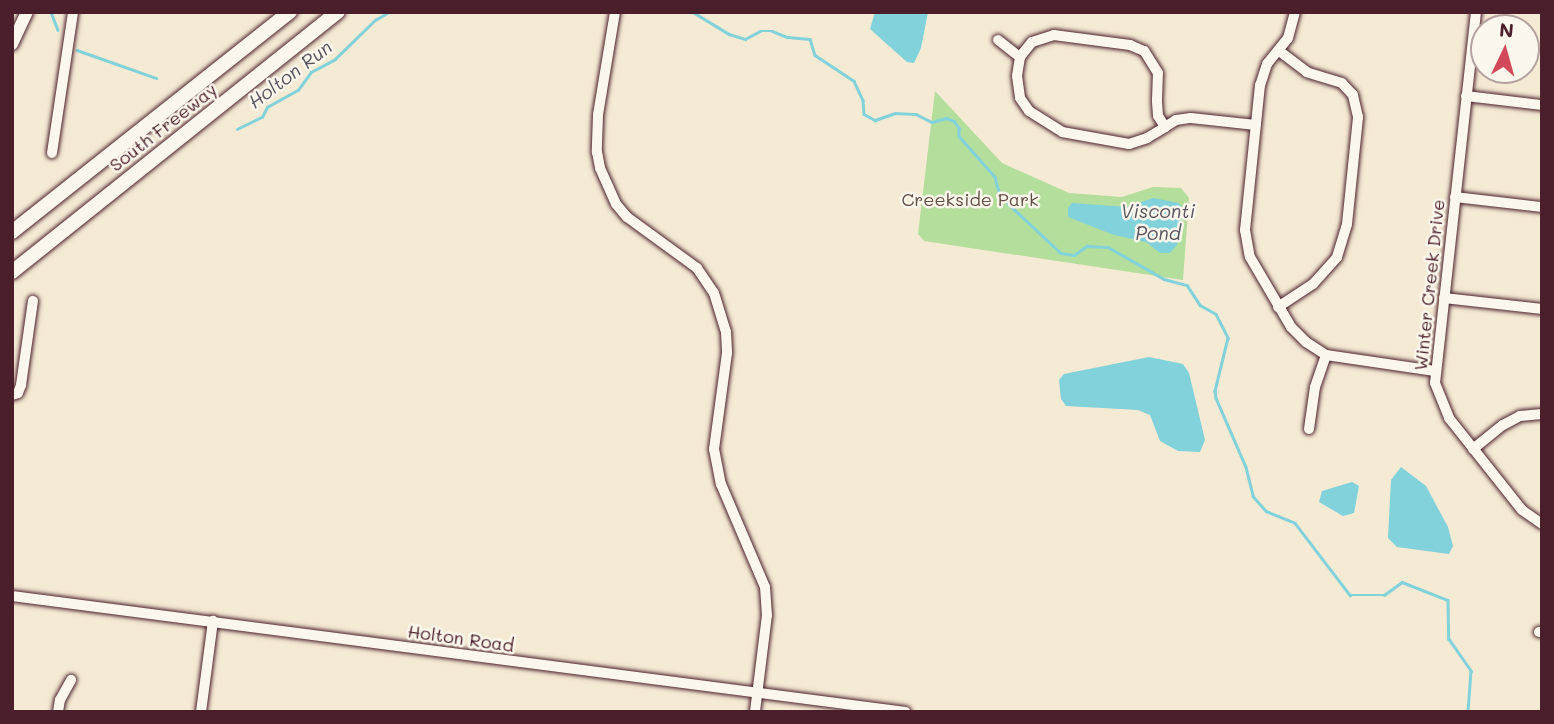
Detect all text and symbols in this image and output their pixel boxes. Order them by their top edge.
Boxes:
north arrow [1470,14,1540,84]
text: N [1498,16,1515,43]
water label: Holton Run [244,35,336,113]
street label: South Freeway [105,78,221,176]
park label: Creekside Park [901,188,1039,210]
street label: Winter Creek Drive [1409,198,1449,372]
water label: Visconti Pond [1121,200,1195,244]
street label: Holton Road [406,620,516,656]

